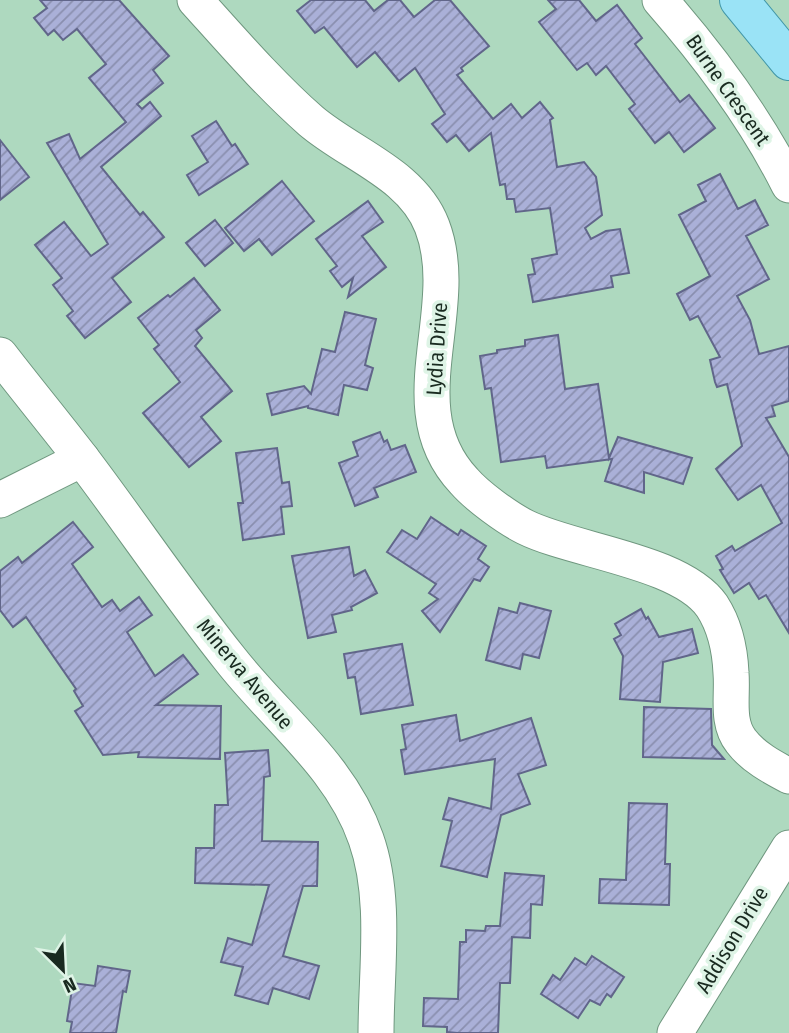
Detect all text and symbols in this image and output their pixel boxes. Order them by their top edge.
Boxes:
street label: Burne Crescent [680,29,776,151]
street label: Lydia Drive [421,301,453,397]
street label: Minerva Avenue [191,613,299,735]
street label: Addison Drive [690,882,774,998]
north arrow [28,935,98,1005]
text: N [60,972,80,998]

